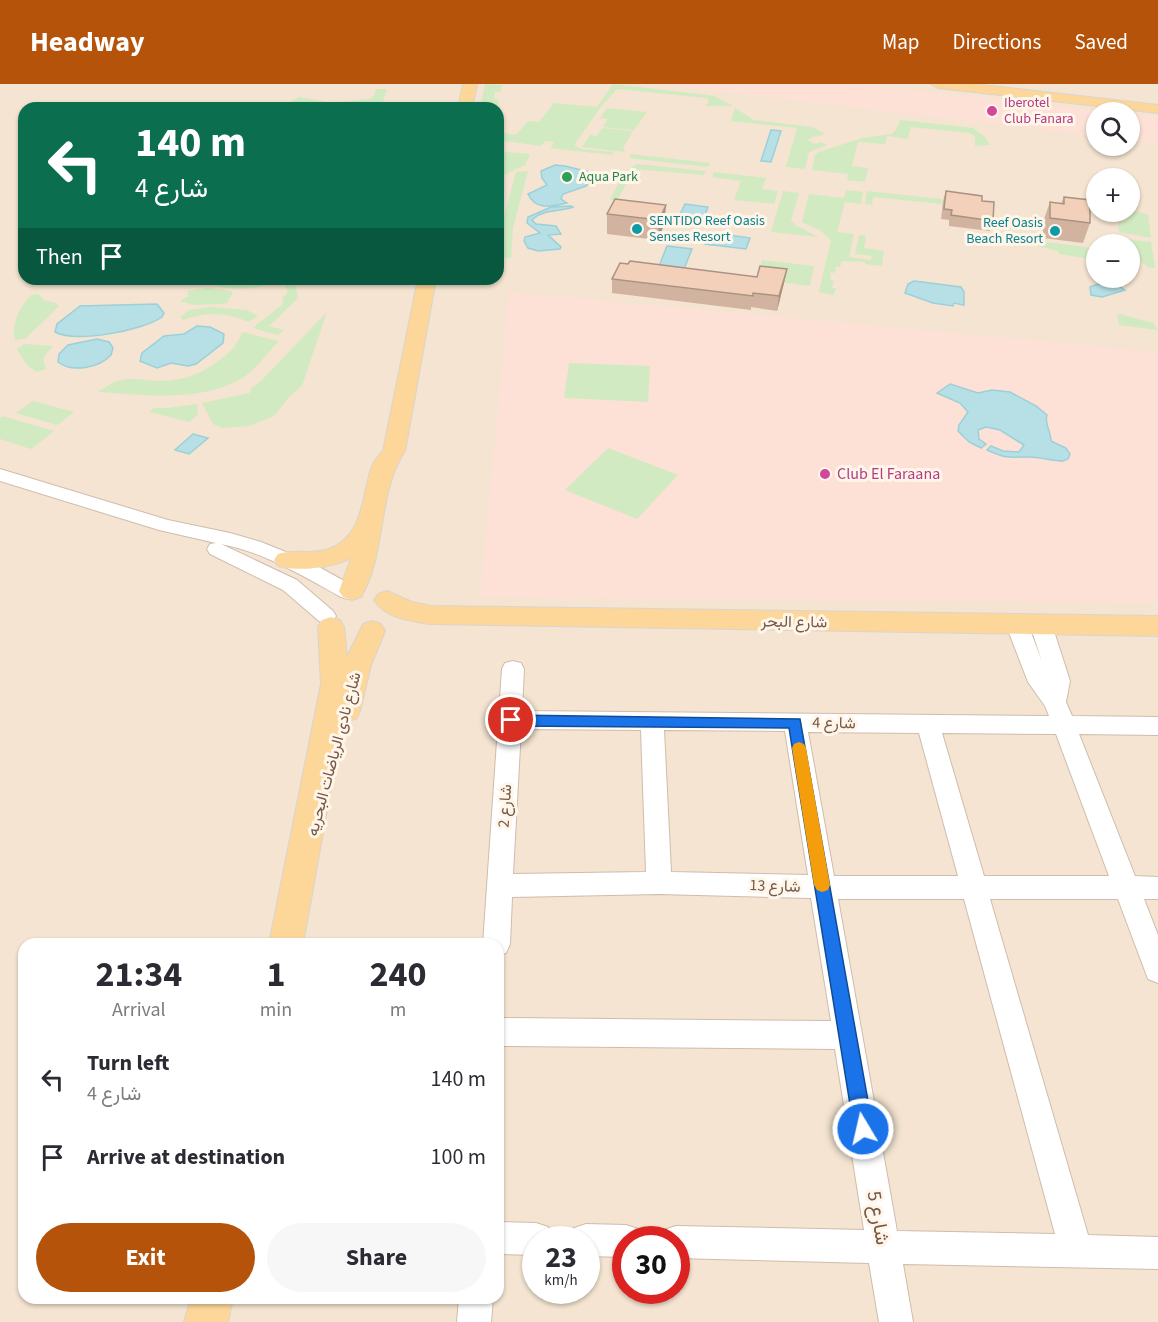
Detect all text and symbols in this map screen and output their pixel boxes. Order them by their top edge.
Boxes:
text: Headway [30,22,145,62]
text: Map [882,27,920,57]
text: Directions [953,27,1041,57]
text: Saved [1074,27,1128,57]
place label: Iberotel Club Fanara [1004,93,1074,129]
map controls [1086,102,1140,288]
button: search [1086,102,1140,156]
marker: Iberotel Club Fanara [985,104,999,118]
text: 140 m [135,113,246,173]
icon: left [36,126,114,204]
place label: Aqua Park [579,167,638,187]
button: + [1086,168,1140,222]
text: شارع 4 [135,169,208,208]
marker: Aqua Park [560,170,574,184]
place label: SENTIDO Reef Oasis Senses Resort [649,211,765,247]
place label: Reef Oasis Beach Resort [966,213,1043,249]
marker: SENTIDO Reef Oasis Senses Resort [630,222,644,236]
marker: Reef Oasis Beach Resort [1048,224,1062,238]
button: − [1086,234,1140,288]
icon: arrive [95,240,128,273]
text: Then [36,241,83,273]
place label: Club El Faraana [837,463,940,485]
marker: Club El Faraana [818,467,832,481]
street label: شارع البحر [760,610,827,634]
street label: شارع نادى الرياضات البحريه [302,670,366,838]
pin [485,694,536,745]
icon: arrive [494,703,527,736]
street label: شارع 4 [812,712,856,734]
street label: شارع 2 [493,784,517,828]
street label: شارع 13 [749,874,801,898]
text: 21:34 [95,949,182,1000]
text: 1 [266,949,285,1000]
text: 240 [370,949,427,1000]
text: Arrival [112,996,166,1024]
text: min [260,996,292,1024]
text: m [390,996,406,1024]
text: Turn left [87,1047,169,1079]
icon: left [36,1063,69,1096]
text: 140 m [431,1063,486,1095]
text: شارع 4 [87,1080,141,1108]
position arrow [831,1097,895,1161]
icon: arrive [36,1141,69,1174]
text: Arrive at destination [87,1141,285,1173]
text: 100 m [431,1141,486,1173]
street label: شارع 5 [860,1189,896,1247]
button: Exit [36,1223,255,1292]
button: Share [267,1223,486,1292]
speed limit sign: 30 [612,1226,690,1304]
text: 23 [545,1236,577,1279]
text: km/h [544,1270,578,1291]

